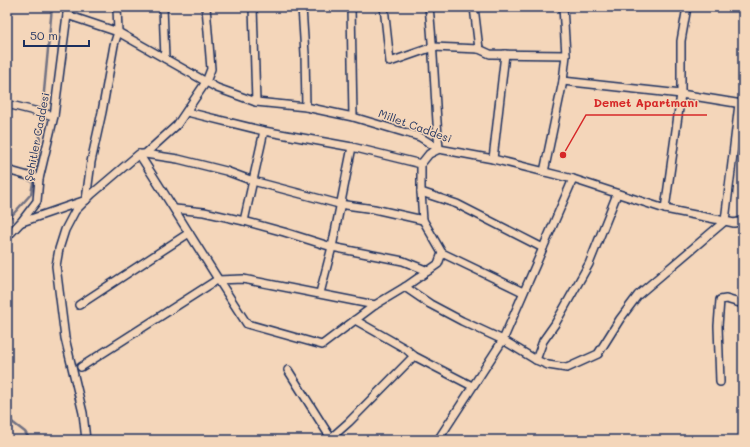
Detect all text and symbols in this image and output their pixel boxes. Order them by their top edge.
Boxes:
scale bar [24,22,89,48]
text: 50 m [30,27,58,43]
street label: Şehitler Caddesi [21,91,52,183]
callout: Demet Apartmanı [586,91,707,115]
text: Demet Apartmanı [594,94,698,110]
street label: Millet Caddesi [376,105,454,146]

